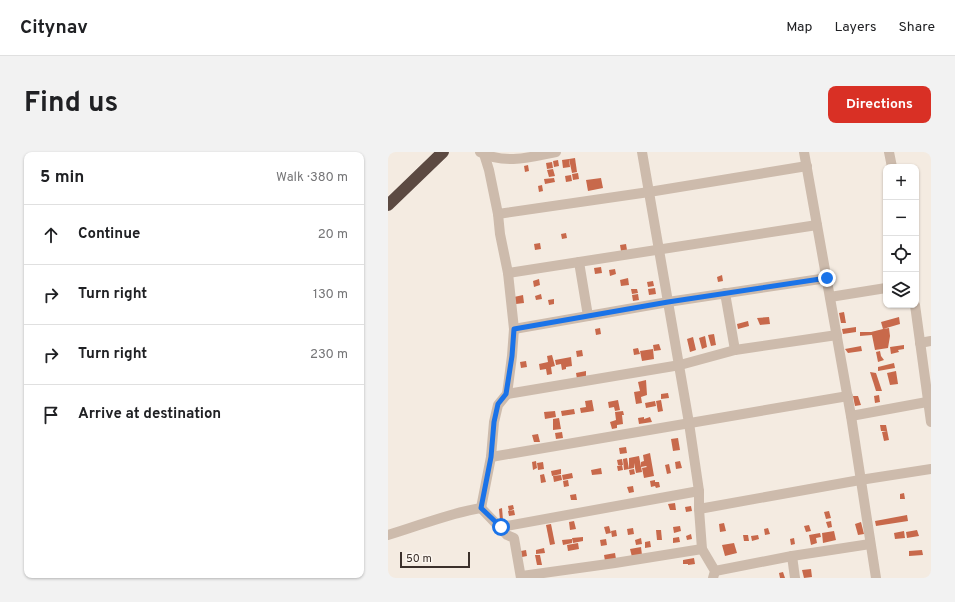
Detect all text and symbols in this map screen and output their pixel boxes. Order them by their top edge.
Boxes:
text: Citynav [20,16,88,40]
text: Map [786,19,812,36]
text: Layers [834,19,876,36]
text: Share [898,19,935,36]
text: Find us [24,86,118,122]
button: Directions [828,86,931,123]
map controls [883,164,919,308]
button: + [883,164,919,200]
text: 5 min [40,167,84,189]
text: Walk · 380 m [276,170,348,186]
button: − [883,200,919,236]
icon: ahead [40,224,62,246]
text: Continue [78,225,140,244]
text: 20 m [318,227,348,243]
button: locate [883,236,919,272]
route end [818,269,836,287]
button: layers [883,272,919,308]
icon: right [40,284,62,306]
text: Turn right [78,285,147,304]
text: 130 m [313,287,348,303]
icon: right [40,344,62,366]
text: Turn right [78,345,147,364]
text: 230 m [310,347,348,363]
icon: arrive [40,404,62,426]
text: Arrive at destination [78,405,221,424]
route start [492,518,510,536]
scale bar [400,550,470,569]
text: 50 m [406,552,432,566]

